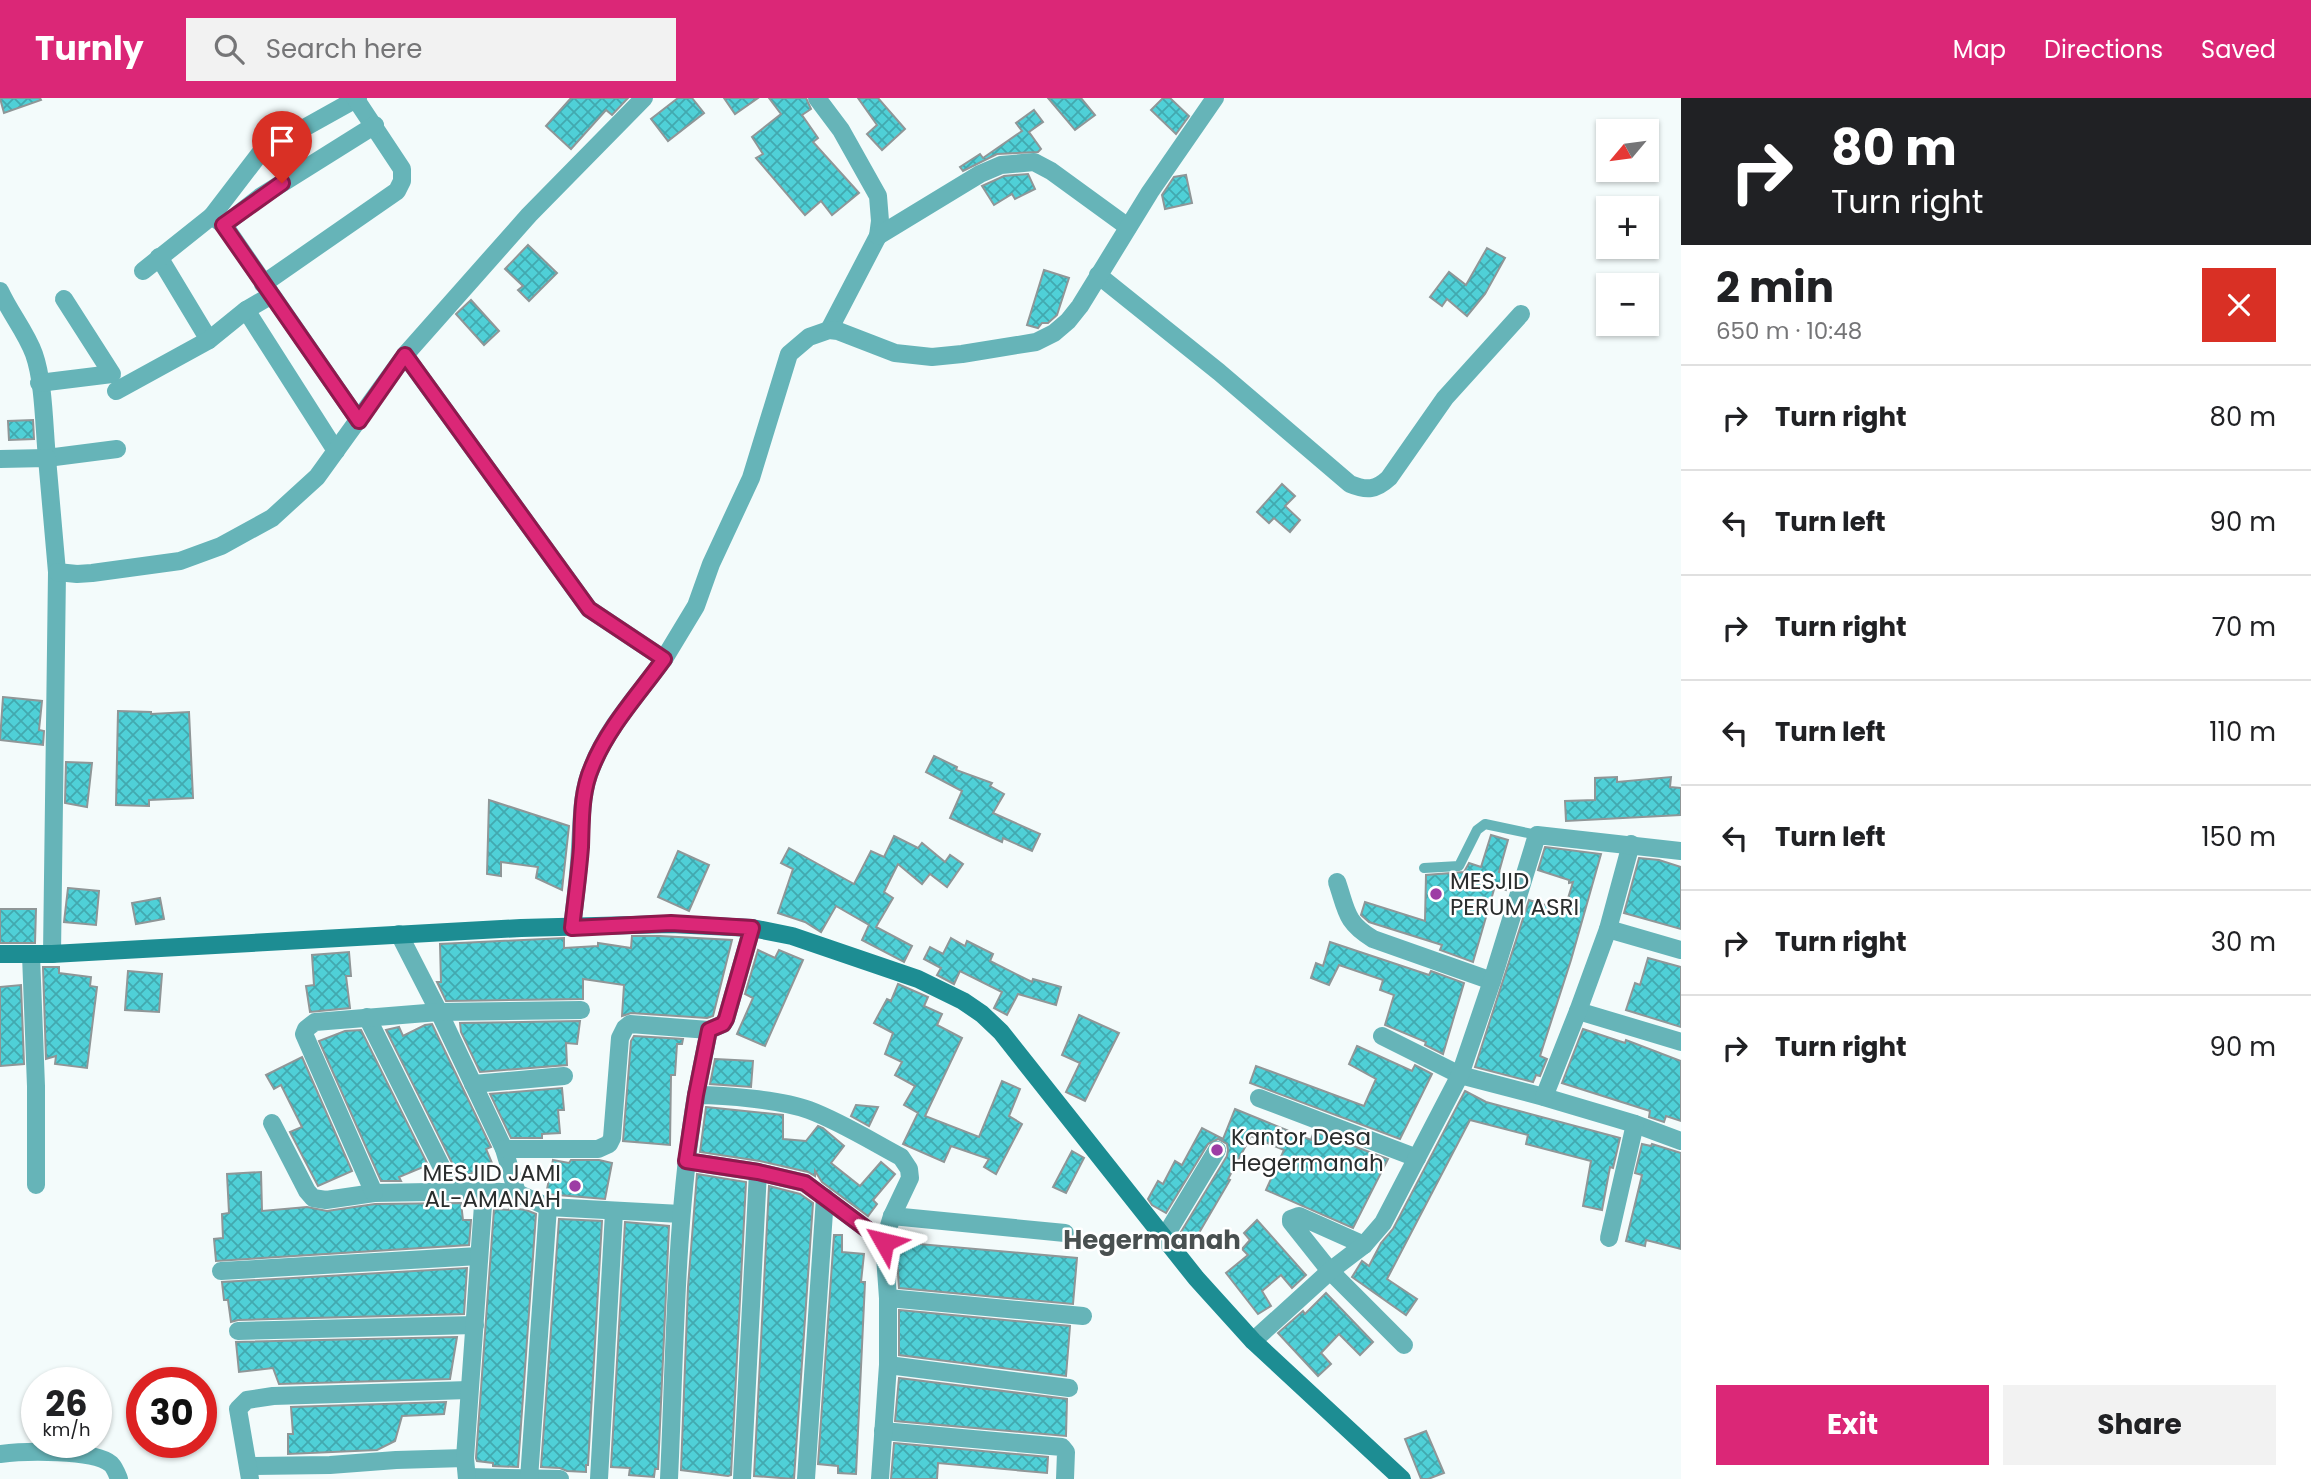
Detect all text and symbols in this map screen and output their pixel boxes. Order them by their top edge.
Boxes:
search box [186,18,676,81]
text: Turnly [35,25,144,72]
icon: search [210,30,248,68]
text: Search here [266,31,422,67]
text: Map [1953,33,2006,66]
text: Directions [2044,33,2163,66]
text: Saved [2201,33,2276,66]
pin [252,111,312,183]
text: 80 m [1831,114,1957,182]
north arrow [1596,119,1659,182]
map controls [1596,119,1659,336]
icon: arrive [263,122,301,160]
icon: right [1716,126,1807,217]
text: Turn right [1831,179,1983,224]
button: + [1596,196,1659,259]
text: 2 min [1716,258,1834,317]
button: close [2202,268,2276,342]
button: − [1596,273,1659,336]
text: 650 m · 10:48 [1716,315,1862,347]
icon: right [1716,399,1754,437]
text: Turn right [1775,399,1907,435]
text: 80 m [2210,399,2276,435]
icon: left [1716,504,1754,542]
text: Turn left [1775,504,1886,540]
text: 90 m [2210,504,2276,540]
icon: right [1716,609,1754,647]
text: Turn right [1775,609,1907,645]
text: 70 m [2212,609,2276,645]
icon: left [1716,714,1754,752]
text: Turn left [1775,714,1886,750]
text: 110 m [2209,714,2276,750]
icon: left [1716,819,1754,857]
text: Turn left [1775,819,1886,855]
text: 150 m [2201,819,2276,855]
place label: MESJID PERUM ASRI [1450,865,1579,923]
marker: MESJID PERUM ASRI [1428,886,1444,902]
icon: right [1716,924,1754,962]
text: Turn right [1775,924,1907,960]
text: 30 m [2211,924,2276,960]
icon: right [1716,1029,1754,1067]
text: Turn right [1775,1029,1907,1065]
text: 90 m [2210,1029,2276,1065]
place label: Kantor Desa Hegermanah [1231,1121,1384,1179]
marker: Kantor Desa Hegermanah [1209,1142,1225,1158]
place label: MESJID JAMI AL-AMANAH [422,1157,561,1215]
marker: MESJID JAMI AL-AMANAH [567,1178,583,1194]
position arrow [847,1205,921,1279]
district label: Hegermanah [1063,1222,1241,1258]
speed limit sign: 30 [126,1367,217,1458]
text: 26 [45,1379,88,1428]
button: Exit [1716,1385,1989,1465]
button: Share [2003,1385,2276,1465]
text: km/h [43,1417,90,1442]

